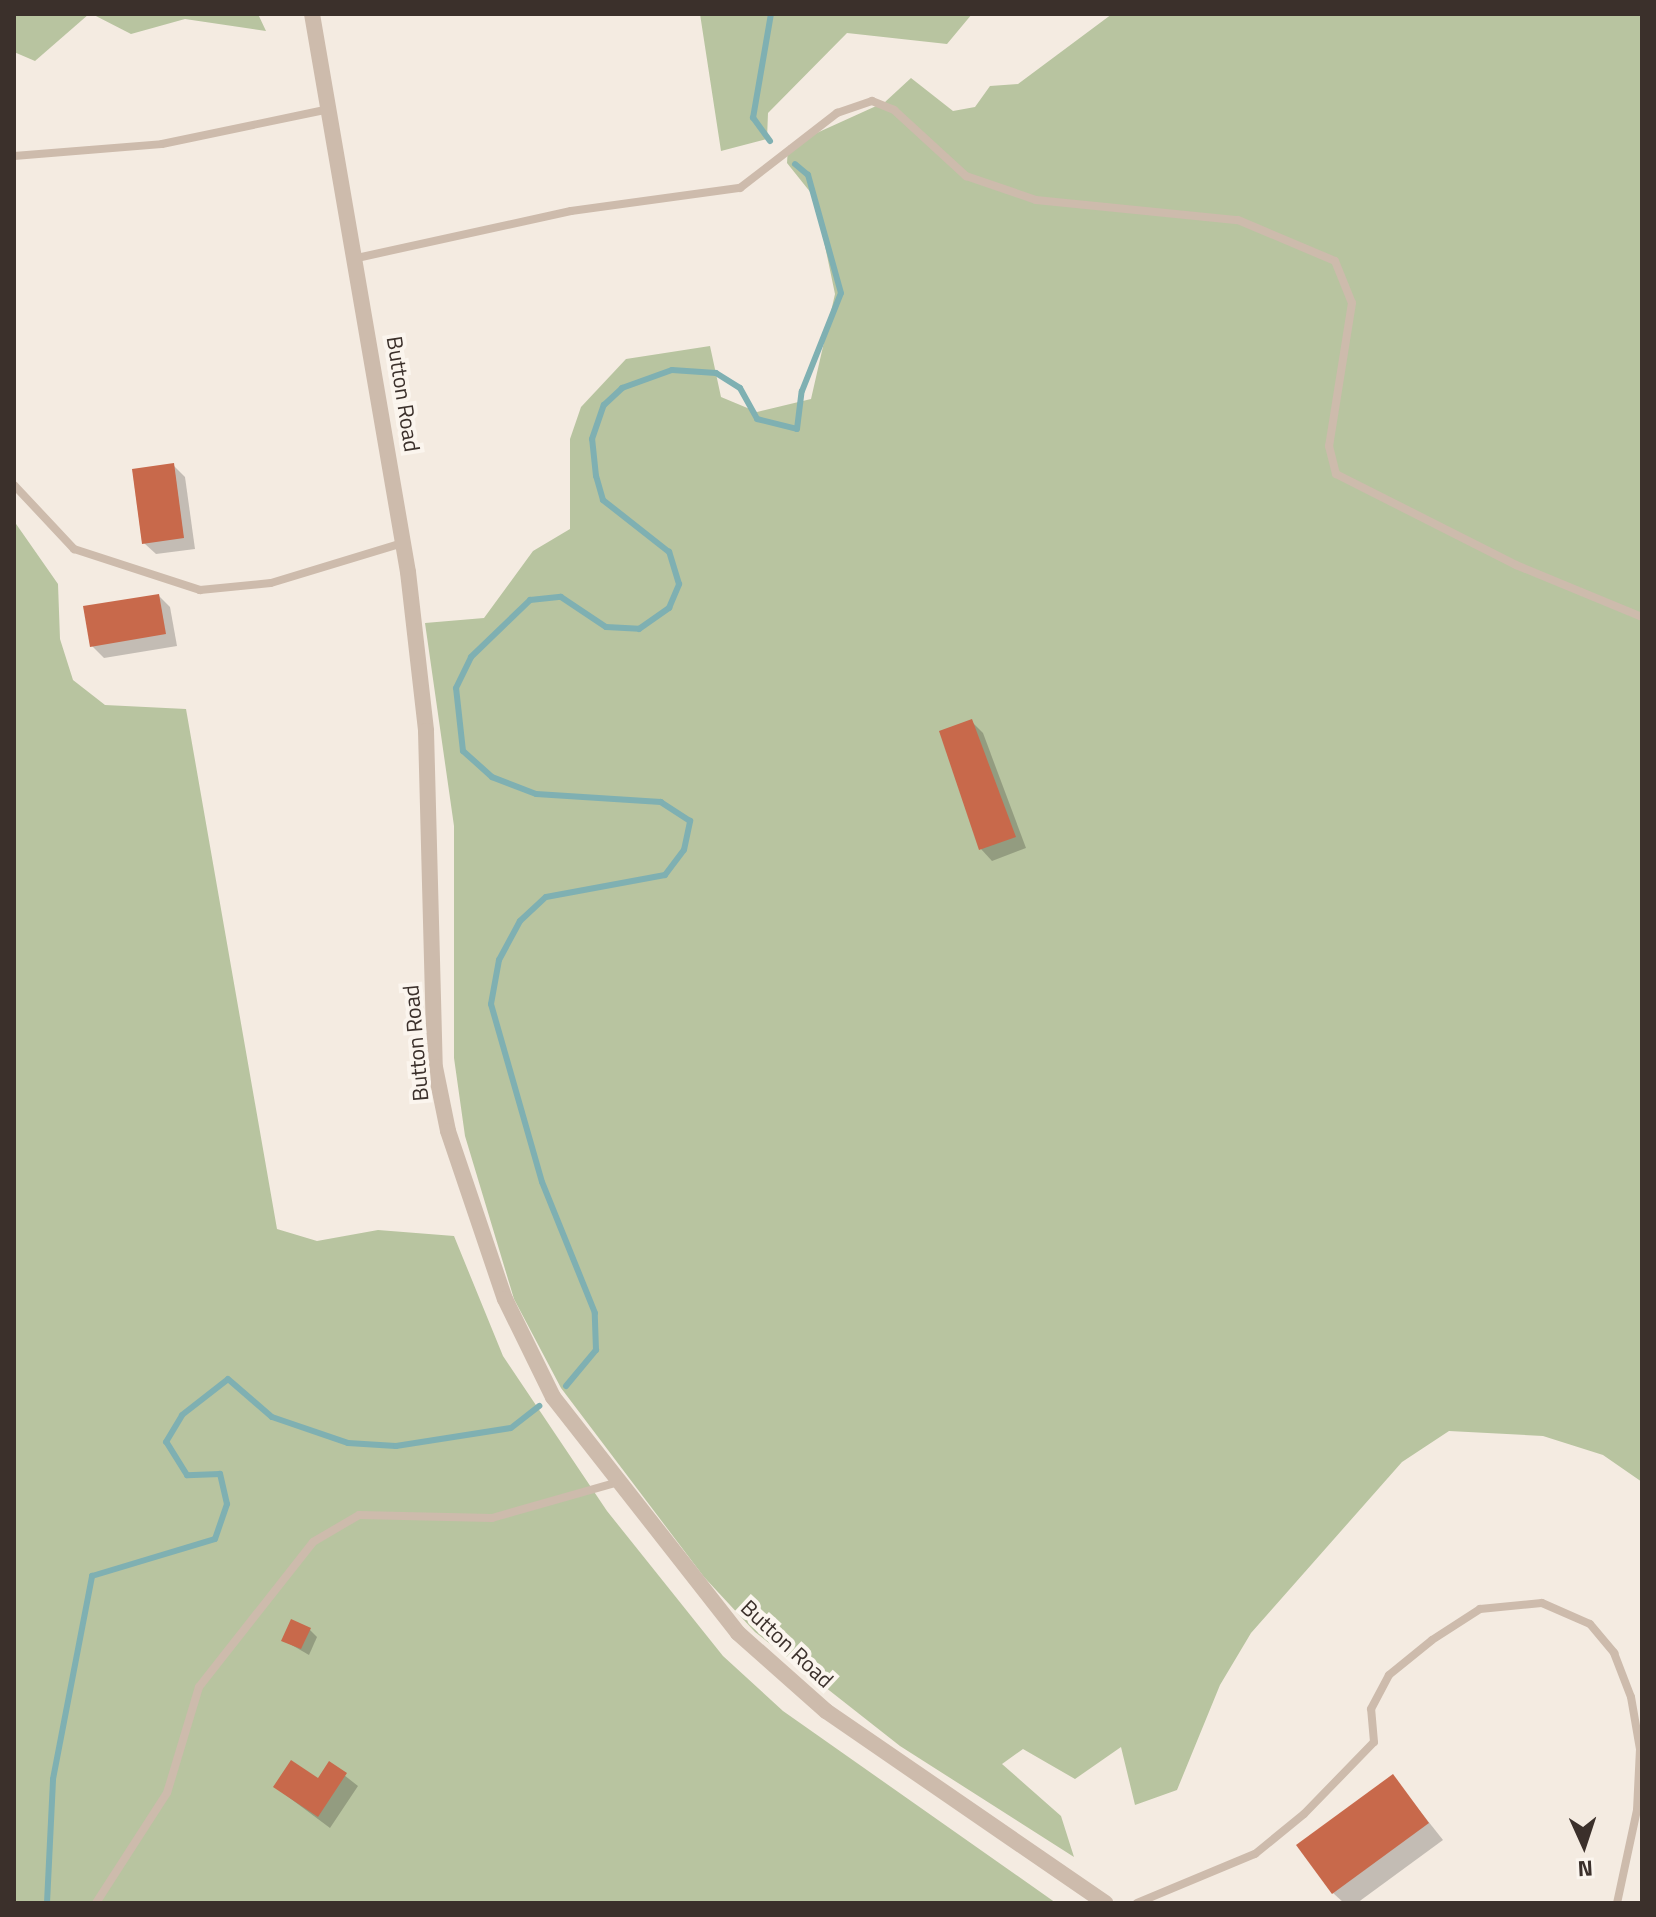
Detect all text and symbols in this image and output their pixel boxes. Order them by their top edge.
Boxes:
street label: Button Road [381,334,425,454]
street label: Button Road [398,984,434,1102]
street label: Button Road [735,1595,839,1693]
north arrow [1544,1805,1624,1885]
text: N [1577,1852,1594,1886]

